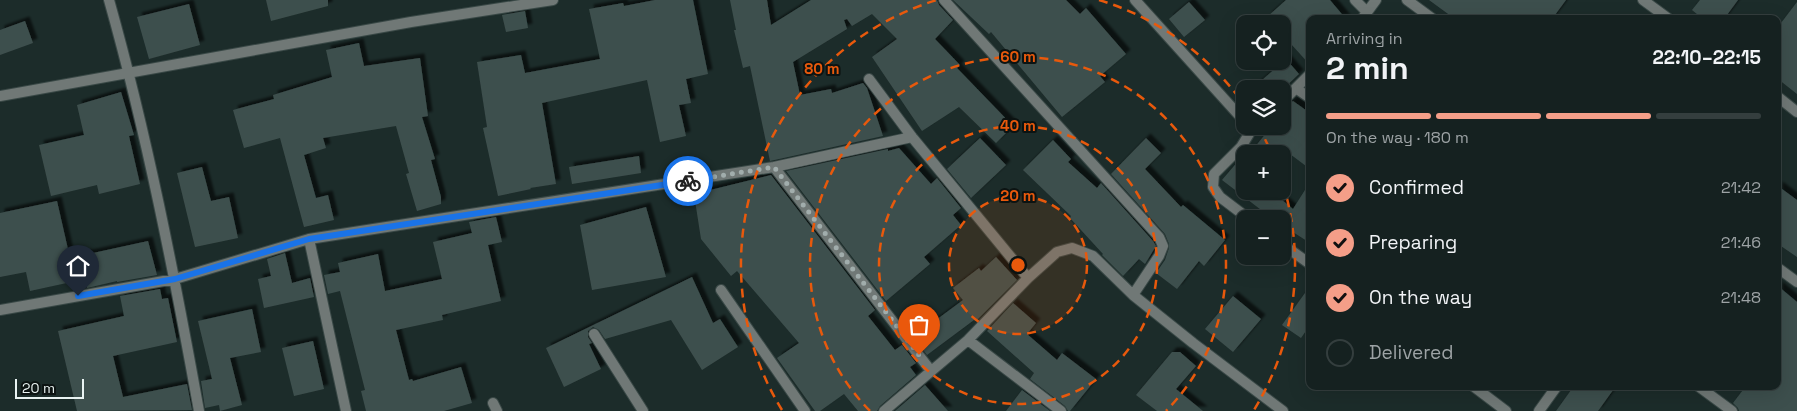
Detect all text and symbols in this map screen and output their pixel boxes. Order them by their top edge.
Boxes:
map controls [1236,15,1291,265]
button: locate [1236,15,1291,70]
text: Arriving in [1326,28,1403,49]
text: 22:10–22:15 [1653,45,1761,70]
text: 60 m [1000,47,1036,66]
text: 2 min [1326,48,1409,88]
text: 80 m [804,59,840,78]
button: layers [1236,80,1291,135]
text: 40 m [1000,116,1036,135]
text: On the way · 180 m [1326,127,1469,148]
button: + [1236,145,1291,200]
courier [663,156,713,206]
icon: bike [674,167,702,195]
icon: check [1326,174,1354,202]
text: Confirmed [1369,175,1464,200]
text: 21:42 [1721,177,1761,198]
text: 20 m [1000,186,1036,205]
button: − [1236,210,1291,265]
icon: check [1326,229,1354,257]
text: Preparing [1369,230,1457,255]
text: 21:46 [1721,232,1761,253]
pin [57,245,99,296]
icon: home [64,252,92,280]
centre of rings [1009,256,1027,274]
icon: check [1326,284,1354,312]
text: On the way [1369,285,1472,310]
text: 21:48 [1721,287,1761,308]
pin [898,304,940,355]
icon: bag [905,311,933,339]
text: Delivered [1369,340,1454,365]
scale bar [15,376,84,399]
text: 20 m [22,379,55,397]

